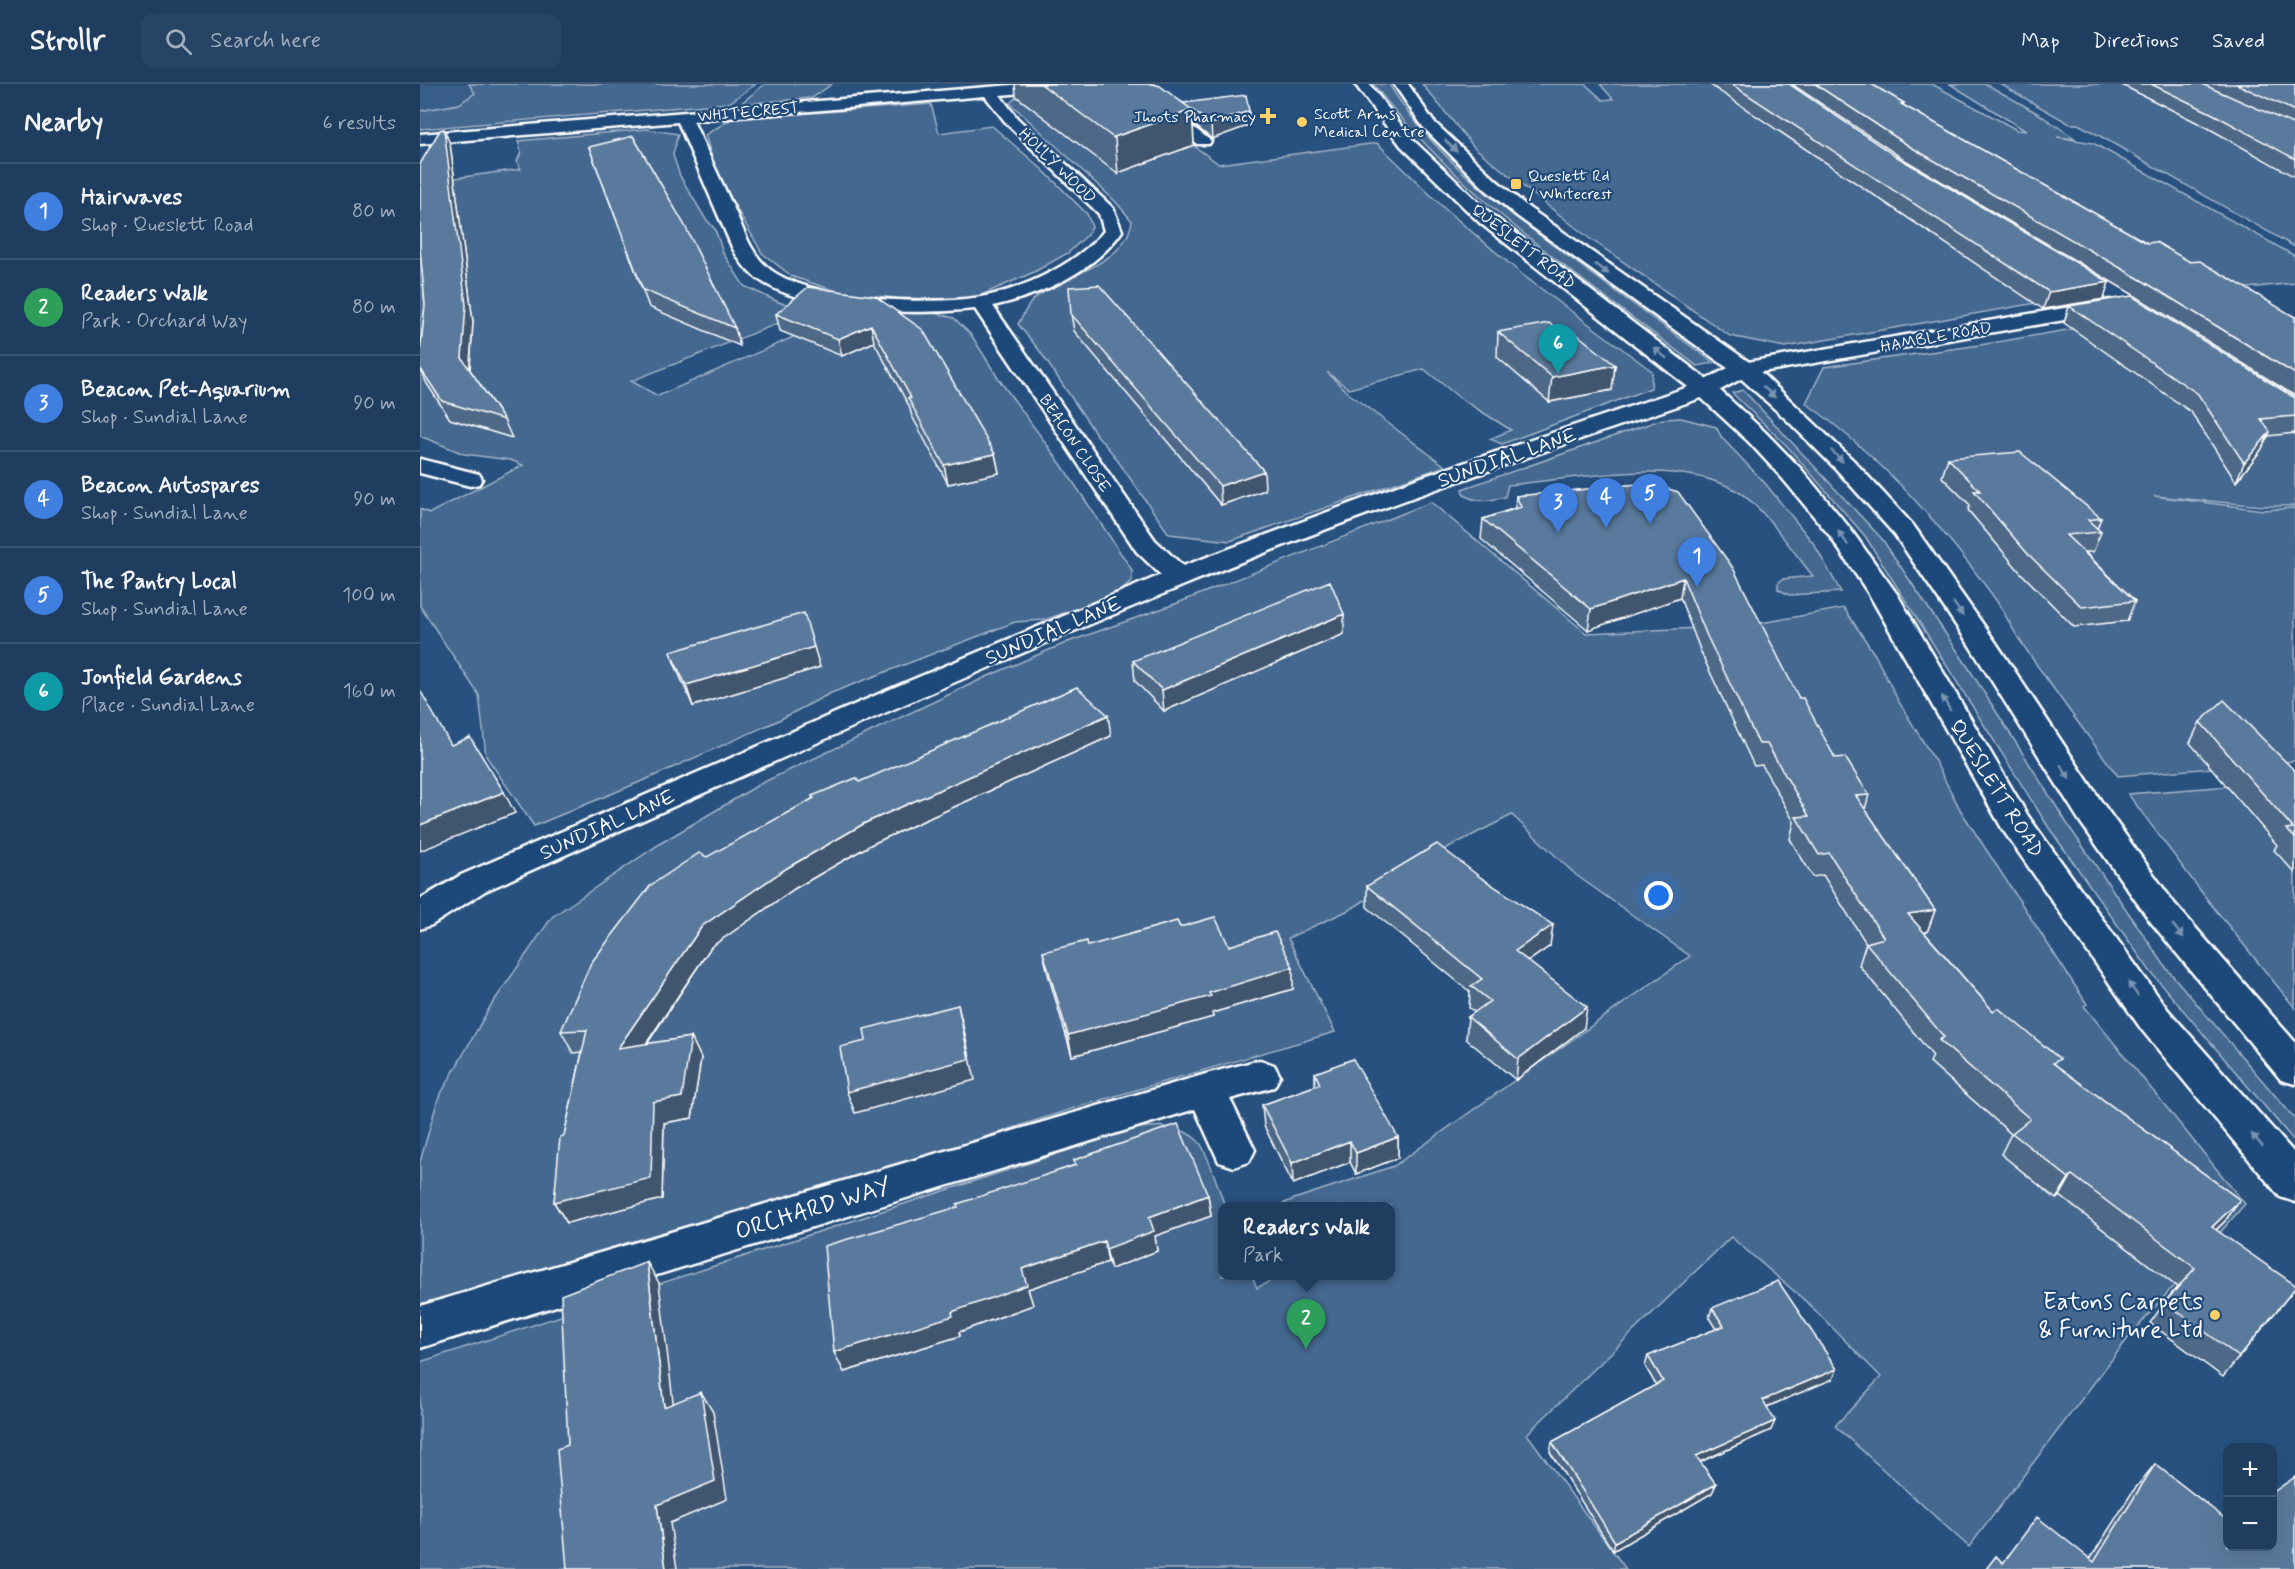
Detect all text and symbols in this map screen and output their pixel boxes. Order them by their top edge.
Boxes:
search box [141,14,561,68]
text: Strollr [30,23,105,60]
icon: search [162,25,195,58]
text: Search here [210,27,321,55]
text: Map [2021,27,2060,55]
text: Directions [2093,27,2179,55]
text: Saved [2212,27,2265,55]
street label: WHITECREST [697,98,800,127]
place label: Scott Arms Medical Centre [1314,104,1424,143]
text: Nearby [24,106,103,140]
place label: Jhoots Pharmacy [1133,107,1256,128]
marker: Jhoots Pharmacy [1261,109,1275,123]
text: 6 results [323,110,396,137]
marker: Scott Arms Medical Centre [1295,115,1309,129]
street label: HOLLY WOOD [1014,124,1100,208]
one-way arrow [1443,139,1458,153]
place label: Queslett Rd / Whitecrest [1528,166,1612,205]
marker: Queslett Rd / Whitecrest [1509,177,1523,191]
text: Hairwaves [81,184,182,212]
text: 1 [39,198,48,225]
text: 80 m [352,198,396,225]
street label: QUESLETT ROAD [1467,200,1579,294]
text: Shop · Queslett Road [81,212,253,239]
one-way arrow [1593,263,1609,275]
text: Readers Walk [81,280,208,308]
text: 2 [39,294,48,321]
text: 80 m [352,294,396,321]
text: Park · Orchard Way [81,308,247,335]
street label: HAMBLE ROAD [1879,317,1994,358]
pin: 6 [1538,324,1578,374]
one-way arrow [1652,347,1667,359]
text: Beacon Pet-Aquarium [81,376,290,404]
one-way arrow [1762,385,1777,399]
text: 3 [39,390,48,417]
text: 90 m [353,390,396,417]
street label: BEACON CLOSE [1034,391,1115,497]
text: Shop · Sundial Lane [81,404,248,431]
street label: SUNDIAL LANE [1434,422,1581,495]
one-way arrow [1830,449,1844,464]
text: Beacon Autospares [81,472,260,500]
pin: 5 [1630,474,1670,524]
pin: 4 [1586,478,1626,528]
pin: 3 [1538,484,1578,533]
text: 4 [38,486,49,513]
text: 90 m [353,486,396,513]
text: Shop · Sundial Lane [81,500,248,527]
one-way arrow [1837,530,1849,546]
pin: 1 [1678,538,1716,587]
text: The Pantry Local [81,568,237,596]
text: 5 [38,582,50,609]
text: 100 m [342,582,396,609]
street label: SUNDIAL LANE [981,591,1126,672]
text: Shop · Sundial Lane [81,596,248,623]
one-way arrow [1952,600,1964,616]
text: Jonfield Gardens [81,664,242,692]
text: 6 [38,678,49,705]
text: 160 m [343,678,396,705]
text: Place · Sundial Lane [81,692,255,719]
one-way arrow [1941,695,1951,712]
street label: QUESLETT ROAD [1942,715,2049,863]
one-way arrow [2060,763,2071,780]
street label: SUNDIAL LANE [536,783,679,867]
your location [1644,881,1673,910]
one-way arrow [2171,923,2184,939]
one-way arrow [2127,982,2139,998]
one-way arrow [2251,1133,2264,1148]
street label: ORCHARD WAY [732,1171,895,1248]
popup [1218,1202,1395,1280]
text: Readers Walk [1243,1214,1370,1242]
text: Park [1243,1242,1283,1269]
place label: Eatons Carpets & Furniture Ltd [2038,1287,2203,1346]
pin: 2 [1286,1300,1326,1349]
marker: Eatons Carpets & Furniture Ltd [2208,1308,2222,1322]
map controls [2223,1443,2277,1551]
button: + [2223,1443,2277,1497]
button: − [2223,1497,2277,1551]

